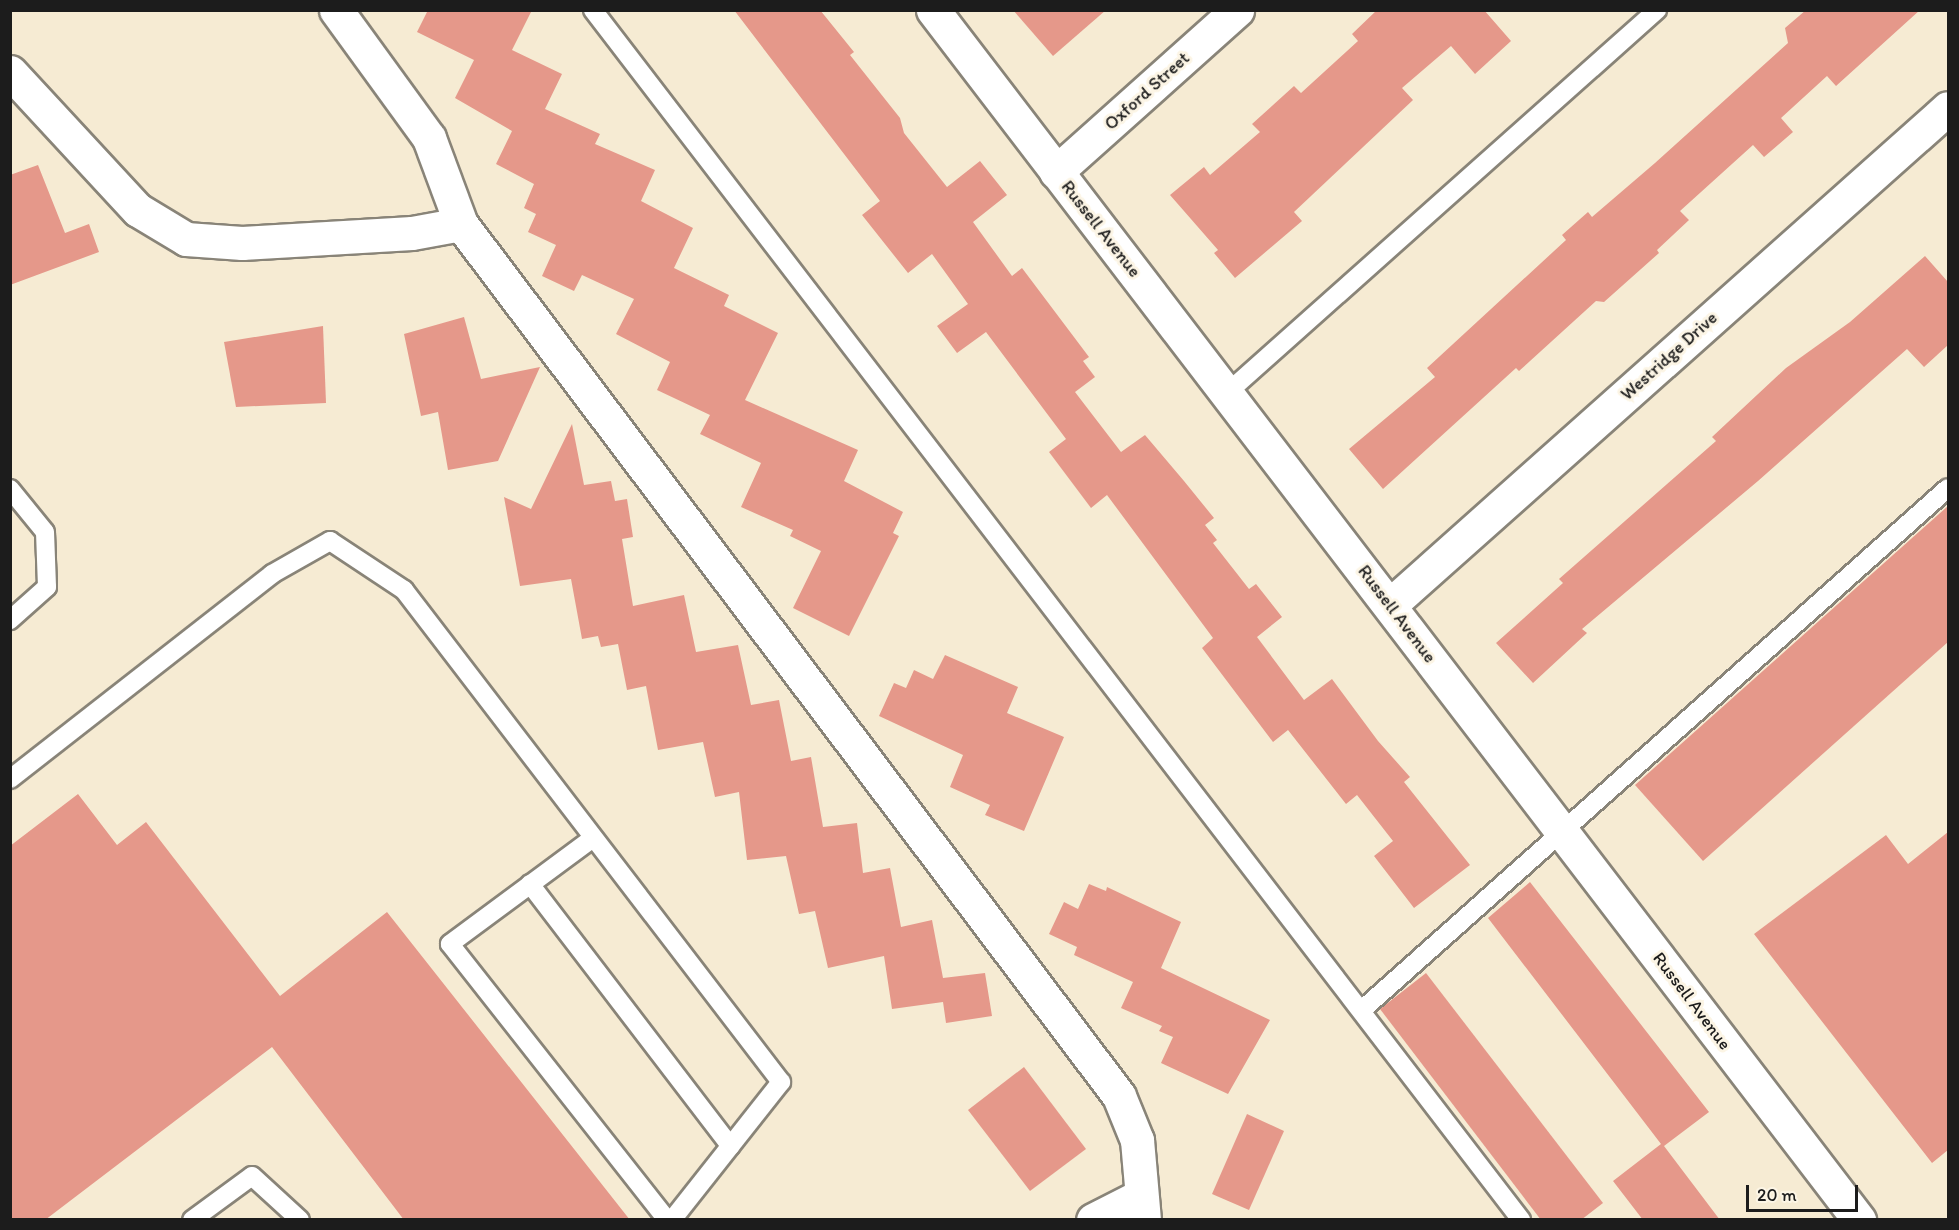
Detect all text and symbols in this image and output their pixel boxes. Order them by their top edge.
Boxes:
street label: Oxford Street [1100,47,1194,135]
street label: Russell Avenue [1057,177,1145,281]
street label: Westridge Drive [1616,307,1722,405]
street label: Russell Avenue [1353,561,1441,667]
street label: Russell Avenue [1648,948,1736,1054]
scale bar [1749,1173,1862,1211]
text: 20 m [1757,1184,1797,1206]

